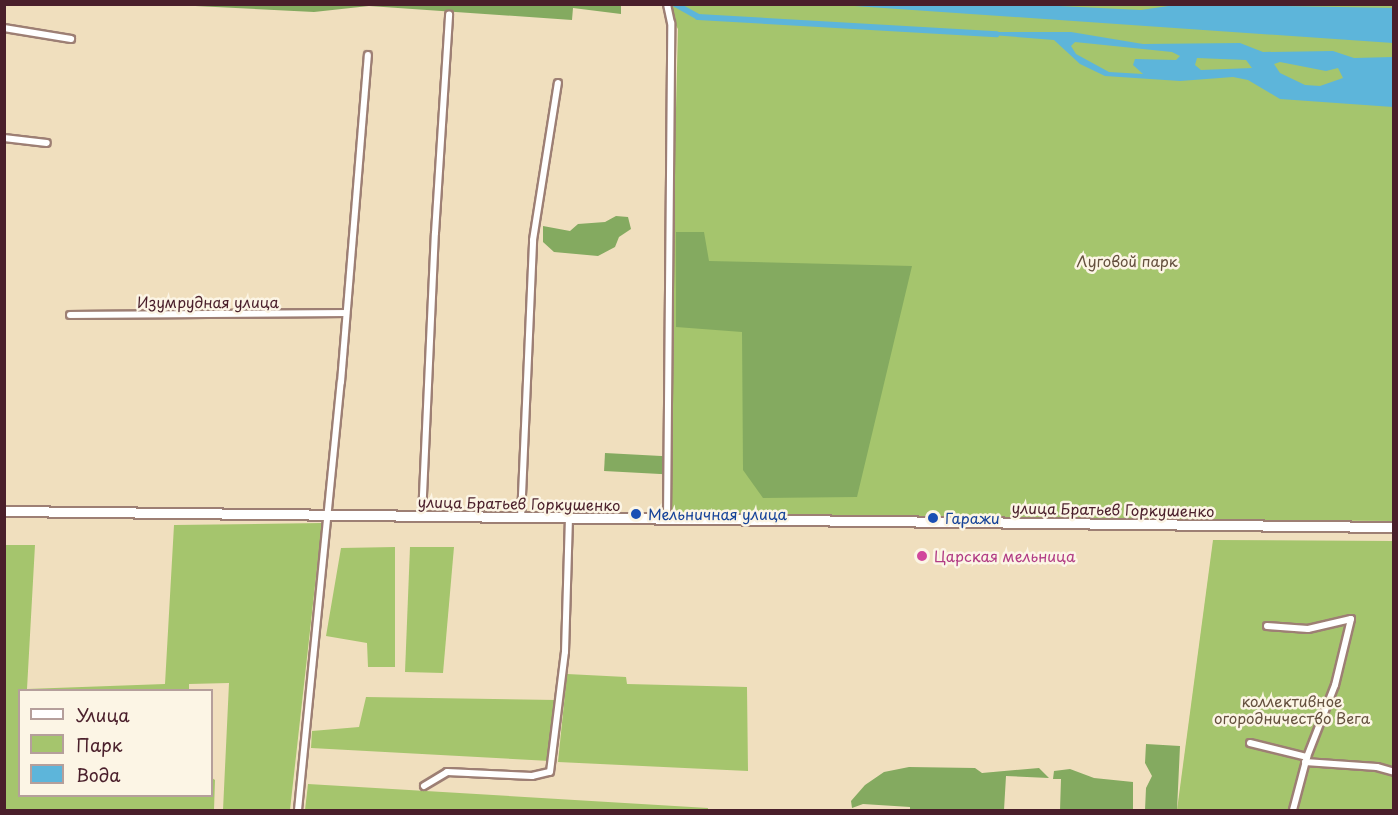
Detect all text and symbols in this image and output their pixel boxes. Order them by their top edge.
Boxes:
park label: Луговой парк [1076,252,1178,270]
street label: Изумрудная улица [137,293,279,311]
street label: улица Братьев Горкушенко [417,492,621,514]
street label: улица Братьев Горкушенко [1011,498,1215,520]
place label: Мельничная улица [648,505,788,523]
marker: Мельничная улица [629,507,643,521]
place label: Гаражи [945,509,1000,527]
marker: Гаражи [926,511,940,525]
place label: Царская мельница [934,547,1076,565]
marker: Царская мельница [915,549,929,563]
legend [18,689,213,797]
park label: коллективное огородничество Вега [1214,691,1370,726]
text: Улица [76,701,130,728]
text: Парк [76,731,122,758]
text: Вода [76,761,121,788]

